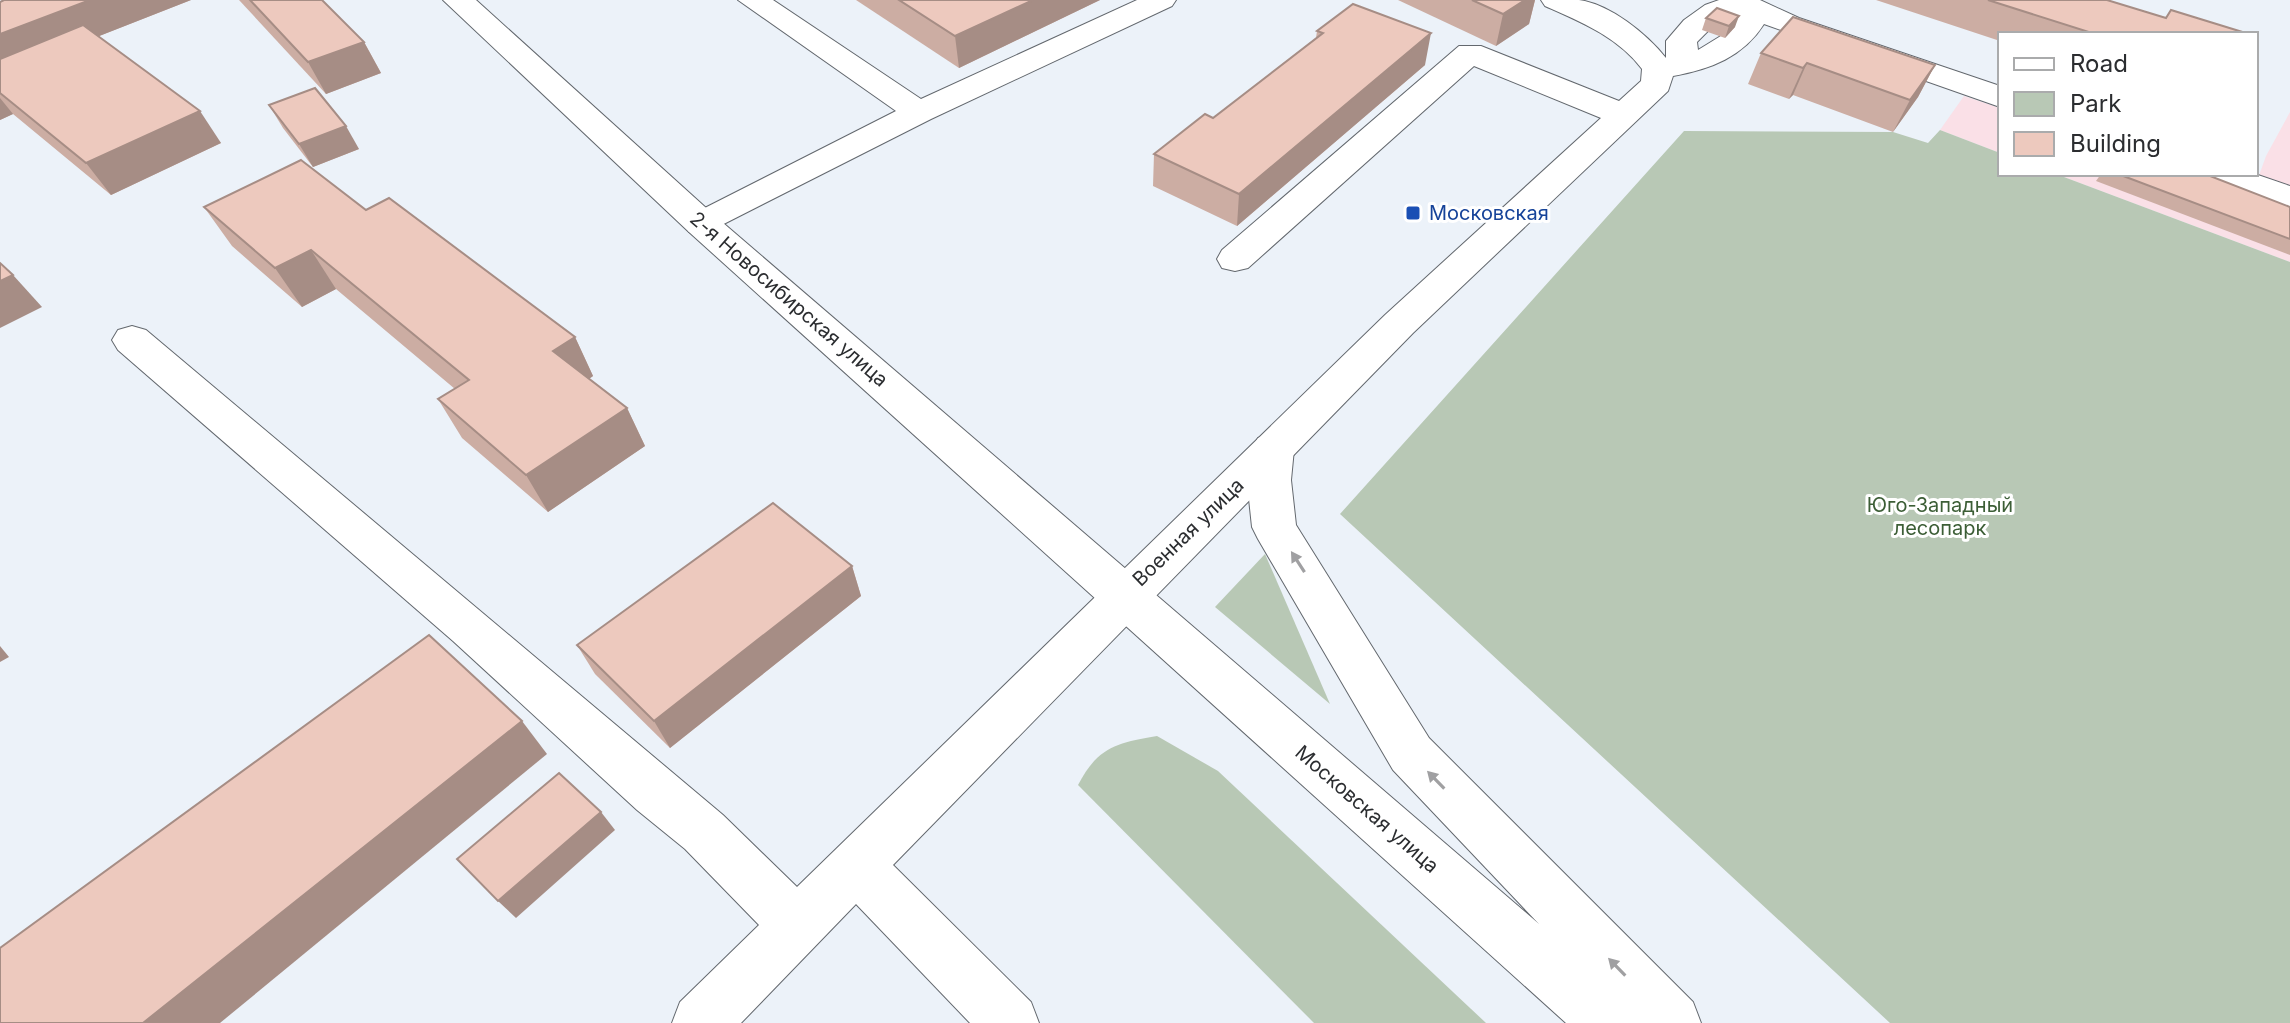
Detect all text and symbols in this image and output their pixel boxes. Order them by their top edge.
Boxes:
legend [1998,32,2258,176]
text: Road [2070,49,2128,78]
text: Park [2070,89,2121,118]
text: Building [2070,129,2161,158]
place label: Московская [1429,201,1549,225]
marker: Московская [1404,204,1422,222]
street label: 2-я Новосибирская улица [685,206,893,392]
street label: Военная улица [1127,473,1249,591]
park label: Юго-Западный лесопарк [1867,493,2013,540]
one-way arrow [1290,551,1305,572]
street label: Московская улица [1290,740,1444,878]
one-way arrow [1428,771,1446,790]
one-way arrow [1609,958,1627,977]

